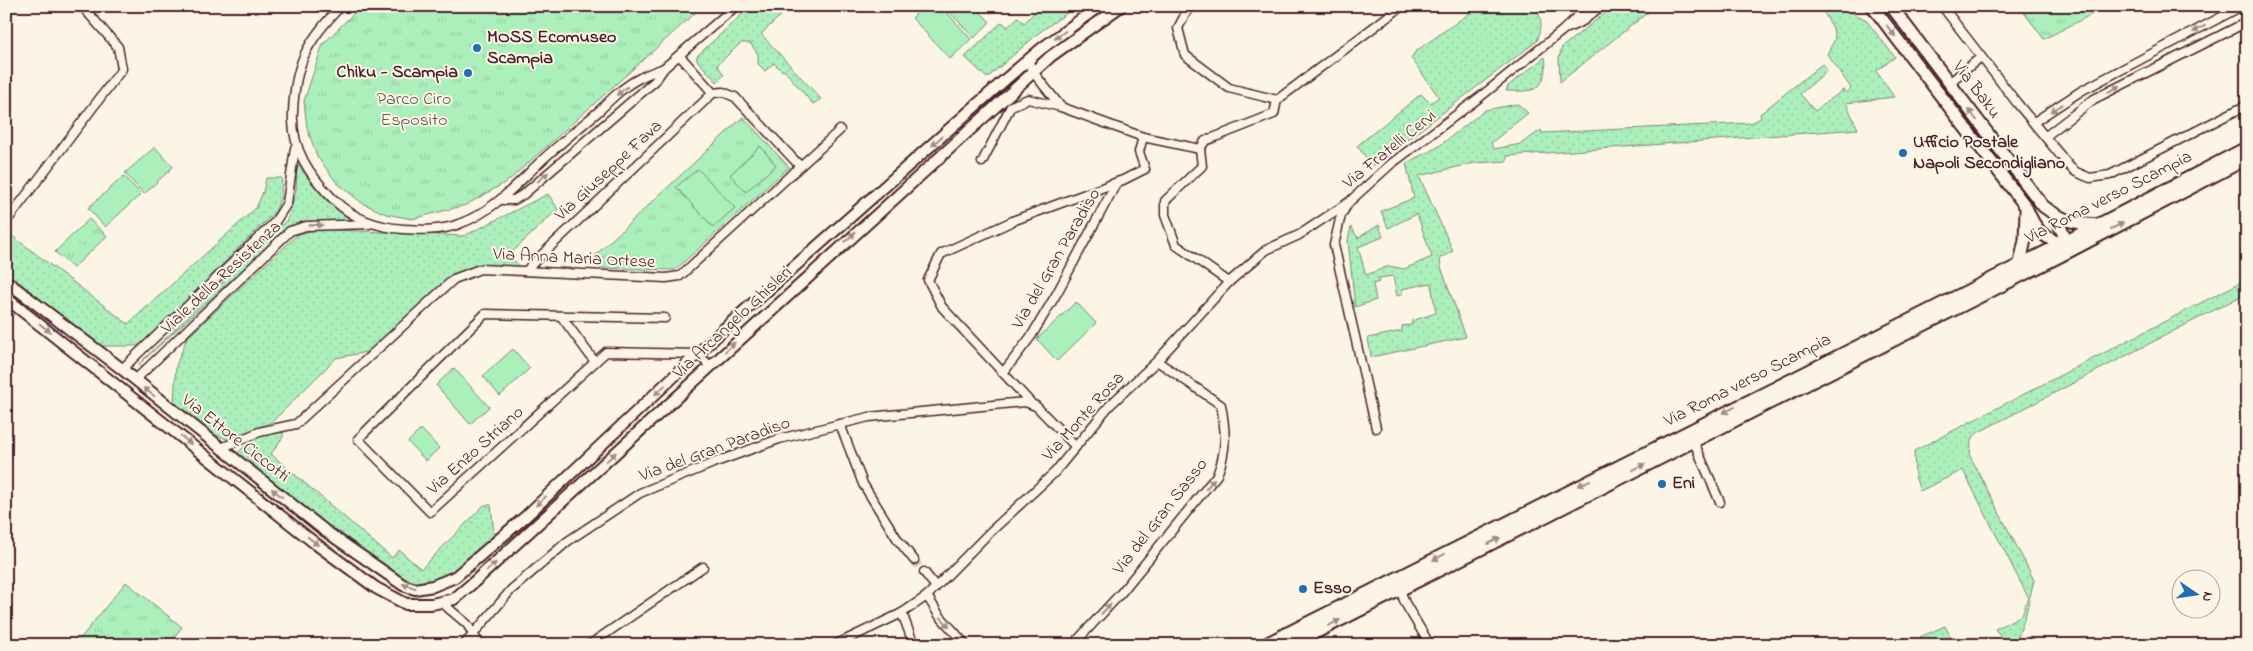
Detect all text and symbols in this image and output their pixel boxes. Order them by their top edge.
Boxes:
one-way arrow [1885,24,1896,37]
place label: MOSS Ecomuseo Scampia [487,25,616,72]
one-way arrow [2191,25,2206,33]
one-way arrow [1053,30,1066,40]
marker: MOSS Ecomuseo Scampia [471,42,483,54]
street label: Via Baku [1945,55,2006,124]
place label: Chiku - Scampia [336,60,458,86]
marker: Chiku - Scampia [462,67,474,79]
one-way arrow [2107,85,2121,93]
one-way arrow [615,86,629,96]
park label: Parco Ciro Esposito [377,87,451,134]
one-way arrow [2050,103,2064,113]
street label: Via Fratelli Cervi [1337,104,1442,197]
one-way arrow [1968,108,1978,122]
street label: Via Giuseppe Fava [549,114,669,229]
place label: Ufficio Postale Napoli Secondigliano [1913,130,2065,178]
one-way arrow [931,135,943,147]
street label: Via Roma verso Scampia [2020,145,2197,252]
marker: Ufficio Postale Napoli Secondigliano [1897,147,1909,159]
one-way arrow [537,171,549,183]
street label: Via del Gran Paradiso [1006,184,1108,335]
street label: Viale della Resistenza [155,215,288,341]
one-way arrow [308,221,324,229]
one-way arrow [2110,222,2124,230]
one-way arrow [844,231,856,243]
street label: Via Anna Maria Ortese [491,242,657,276]
street label: Via Arcangelo Ghisleri [667,261,799,387]
one-way arrow [38,323,51,334]
street label: Via Roma verso Scampia [1659,328,1836,435]
one-way arrow [724,341,736,353]
street label: Via Monte Rosa [1036,366,1131,468]
one-way arrow [654,384,666,396]
one-way arrow [143,387,156,398]
street label: Via Ettore Ciccotti [175,388,295,490]
street label: Via Enzo Striano [421,400,530,502]
one-way arrow [1722,406,1737,414]
street label: Via del Gran Paradiso [635,411,794,490]
one-way arrow [179,434,192,445]
one-way arrow [604,451,616,463]
street label: Via del Gran Sasso [1107,453,1215,582]
one-way arrow [1632,463,1646,471]
place label: Eni [1672,471,1695,497]
one-way arrow [1204,478,1215,491]
marker: Eni [1656,478,1668,490]
one-way arrow [1577,479,1592,487]
one-way arrow [271,487,284,498]
one-way arrow [535,495,547,507]
one-way arrow [306,536,319,547]
one-way arrow [1487,537,1501,545]
one-way arrow [1432,553,1447,561]
one-way arrow [484,561,496,573]
north arrow [2170,568,2220,618]
place label: Esso [1313,576,1352,602]
one-way arrow [401,582,416,590]
marker: Esso [1297,583,1309,595]
text: N [2196,590,2218,604]
one-way arrow [1100,604,1112,616]
one-way arrow [939,615,951,627]
one-way arrow [1326,619,1341,627]

